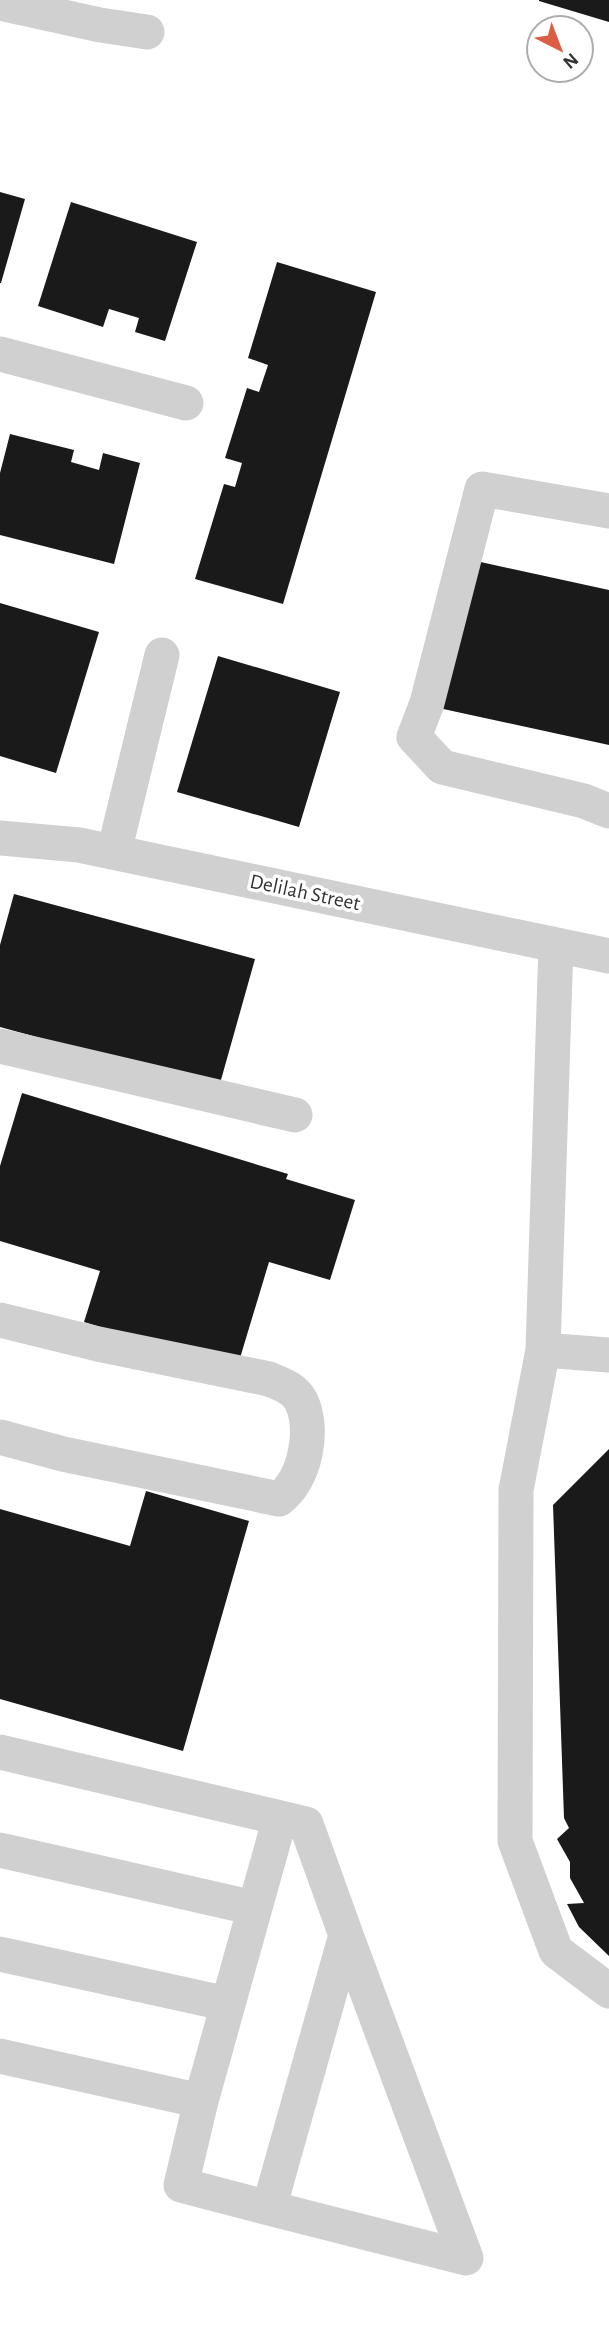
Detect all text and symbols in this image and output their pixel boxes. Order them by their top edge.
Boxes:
north arrow [525,14,595,84]
text: N [559,49,582,72]
street label: Delilah Street [248,871,362,914]

